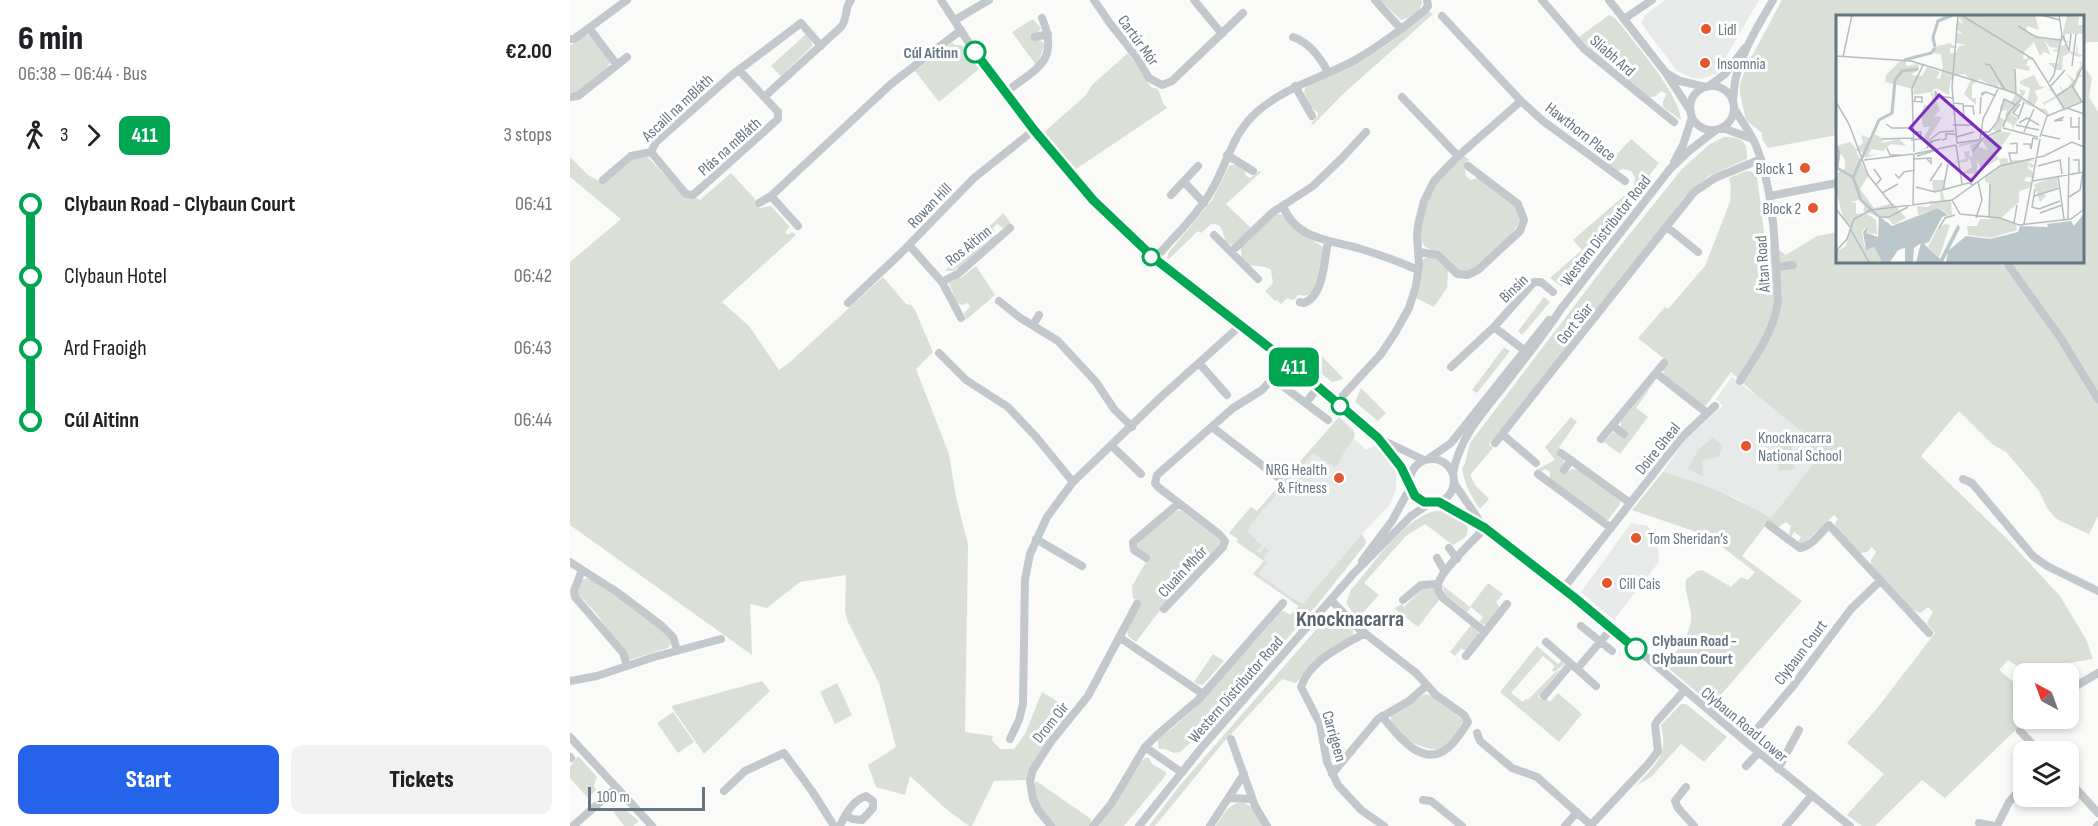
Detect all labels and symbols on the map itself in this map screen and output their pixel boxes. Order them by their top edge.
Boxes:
street label: Cartúr Mór [1113,12,1163,70]
inset map [1836,15,2083,262]
place label: Lidl [1718,21,1737,40]
marker: Lidl [1699,22,1713,36]
street label: Sliabh Ard [1586,31,1638,81]
marker: Cúl Aitinn [964,41,986,63]
place label: Cúl Aitinn [903,44,958,63]
place label: Insomnia [1717,55,1766,74]
marker: Insomnia [1698,56,1712,70]
street label: Ascaill na mBláth [638,70,718,147]
street label: Hawthorn Place [1541,99,1619,166]
street label: Plás na mBláth [695,114,765,180]
place label: Block 1 [1756,160,1793,179]
marker: Block 1 [1798,161,1812,175]
street label: Western Distributor Road [1557,172,1655,290]
street label: Rowan Hill [904,180,956,232]
place label: Block 2 [1763,200,1801,219]
marker: Block 2 [1806,201,1820,215]
street label: Ros Aitinn [942,222,996,270]
street label: Áltan Road [1752,235,1775,294]
unlabelled marker [1142,248,1160,266]
street label: Binsín [1496,271,1532,307]
street label: Gort Siar [1553,299,1598,348]
line badge: 411 [1260,348,1328,386]
unlabelled marker [1331,397,1349,415]
street label: Doire Gheal [1632,419,1685,479]
place label: Knocknacarra National School [1758,429,1842,466]
marker: Knocknacarra National School [1739,439,1753,453]
place label: NRG Health & Fitness [1266,461,1327,498]
marker: NRG Health & Fitness [1332,471,1346,485]
place label: Tom Sheridan’s [1648,530,1729,549]
marker: Tom Sheridan’s [1629,531,1643,545]
street label: Cluain Mhór [1154,542,1212,602]
place label: Cill Cais [1619,575,1661,594]
marker: Cill Cais [1600,576,1614,590]
district label: Knocknacarra [1296,606,1404,633]
street label: Clybaun Court [1771,617,1832,689]
place label: Clybaun Road - Clybaun Court [1652,632,1737,669]
street label: Western Distributor Road [1185,633,1288,747]
marker: Clybaun Road - Clybaun Court [1625,638,1647,660]
north arrow [2013,663,2079,729]
street label: Clybaun Road Lower [1697,683,1792,767]
street label: Drom Oir [1029,698,1074,747]
street label: Carrigeen [1317,709,1350,764]
scale bar [588,784,705,812]

